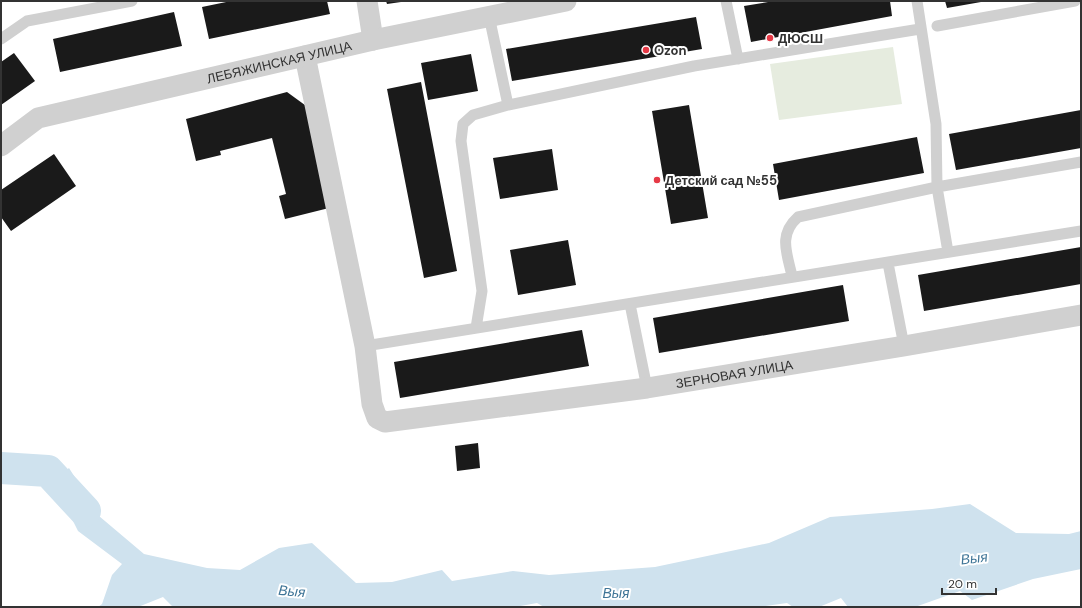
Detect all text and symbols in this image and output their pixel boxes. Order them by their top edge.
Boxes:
place label: ДЮСШ [778,30,823,47]
marker: ДЮСШ [765,33,775,43]
street label: ЛЕБЯЖИНСКАЯ УЛИЦА [205,37,354,87]
place label: Ozon [654,42,687,59]
marker: Ozon [641,45,651,55]
place label: Детский сад №55 [665,172,777,189]
marker: Детский сад №55 [652,175,662,185]
street label: ЗЕРНОВАЯ УЛИЦА [675,356,795,392]
water label: Выя [959,547,989,569]
scale bar [942,570,996,596]
text: 20 m [948,576,977,592]
water label: Выя [278,581,307,601]
water label: Выя [602,584,630,602]

